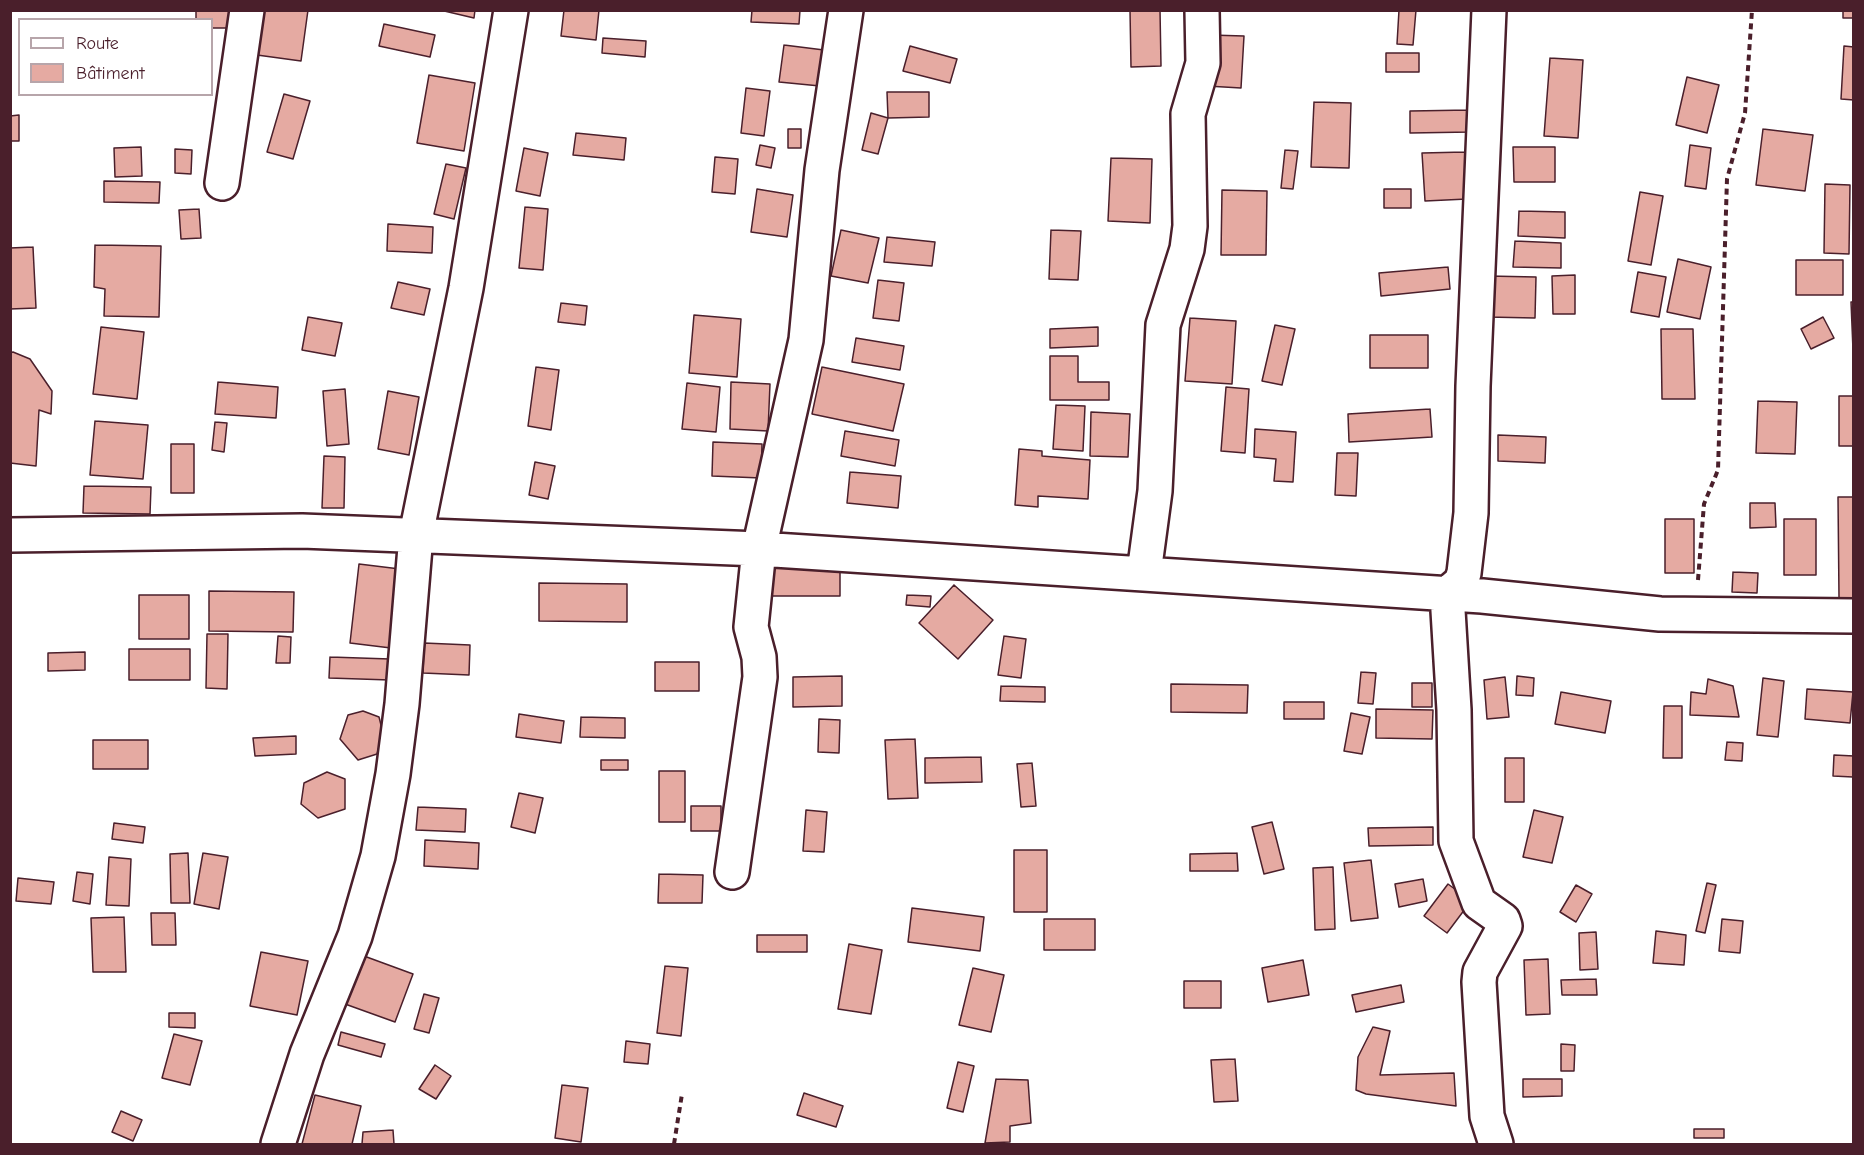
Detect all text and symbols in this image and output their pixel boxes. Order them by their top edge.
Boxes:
legend [18,18,213,96]
text: Route [76,33,119,54]
text: Bâtiment [76,63,145,84]

